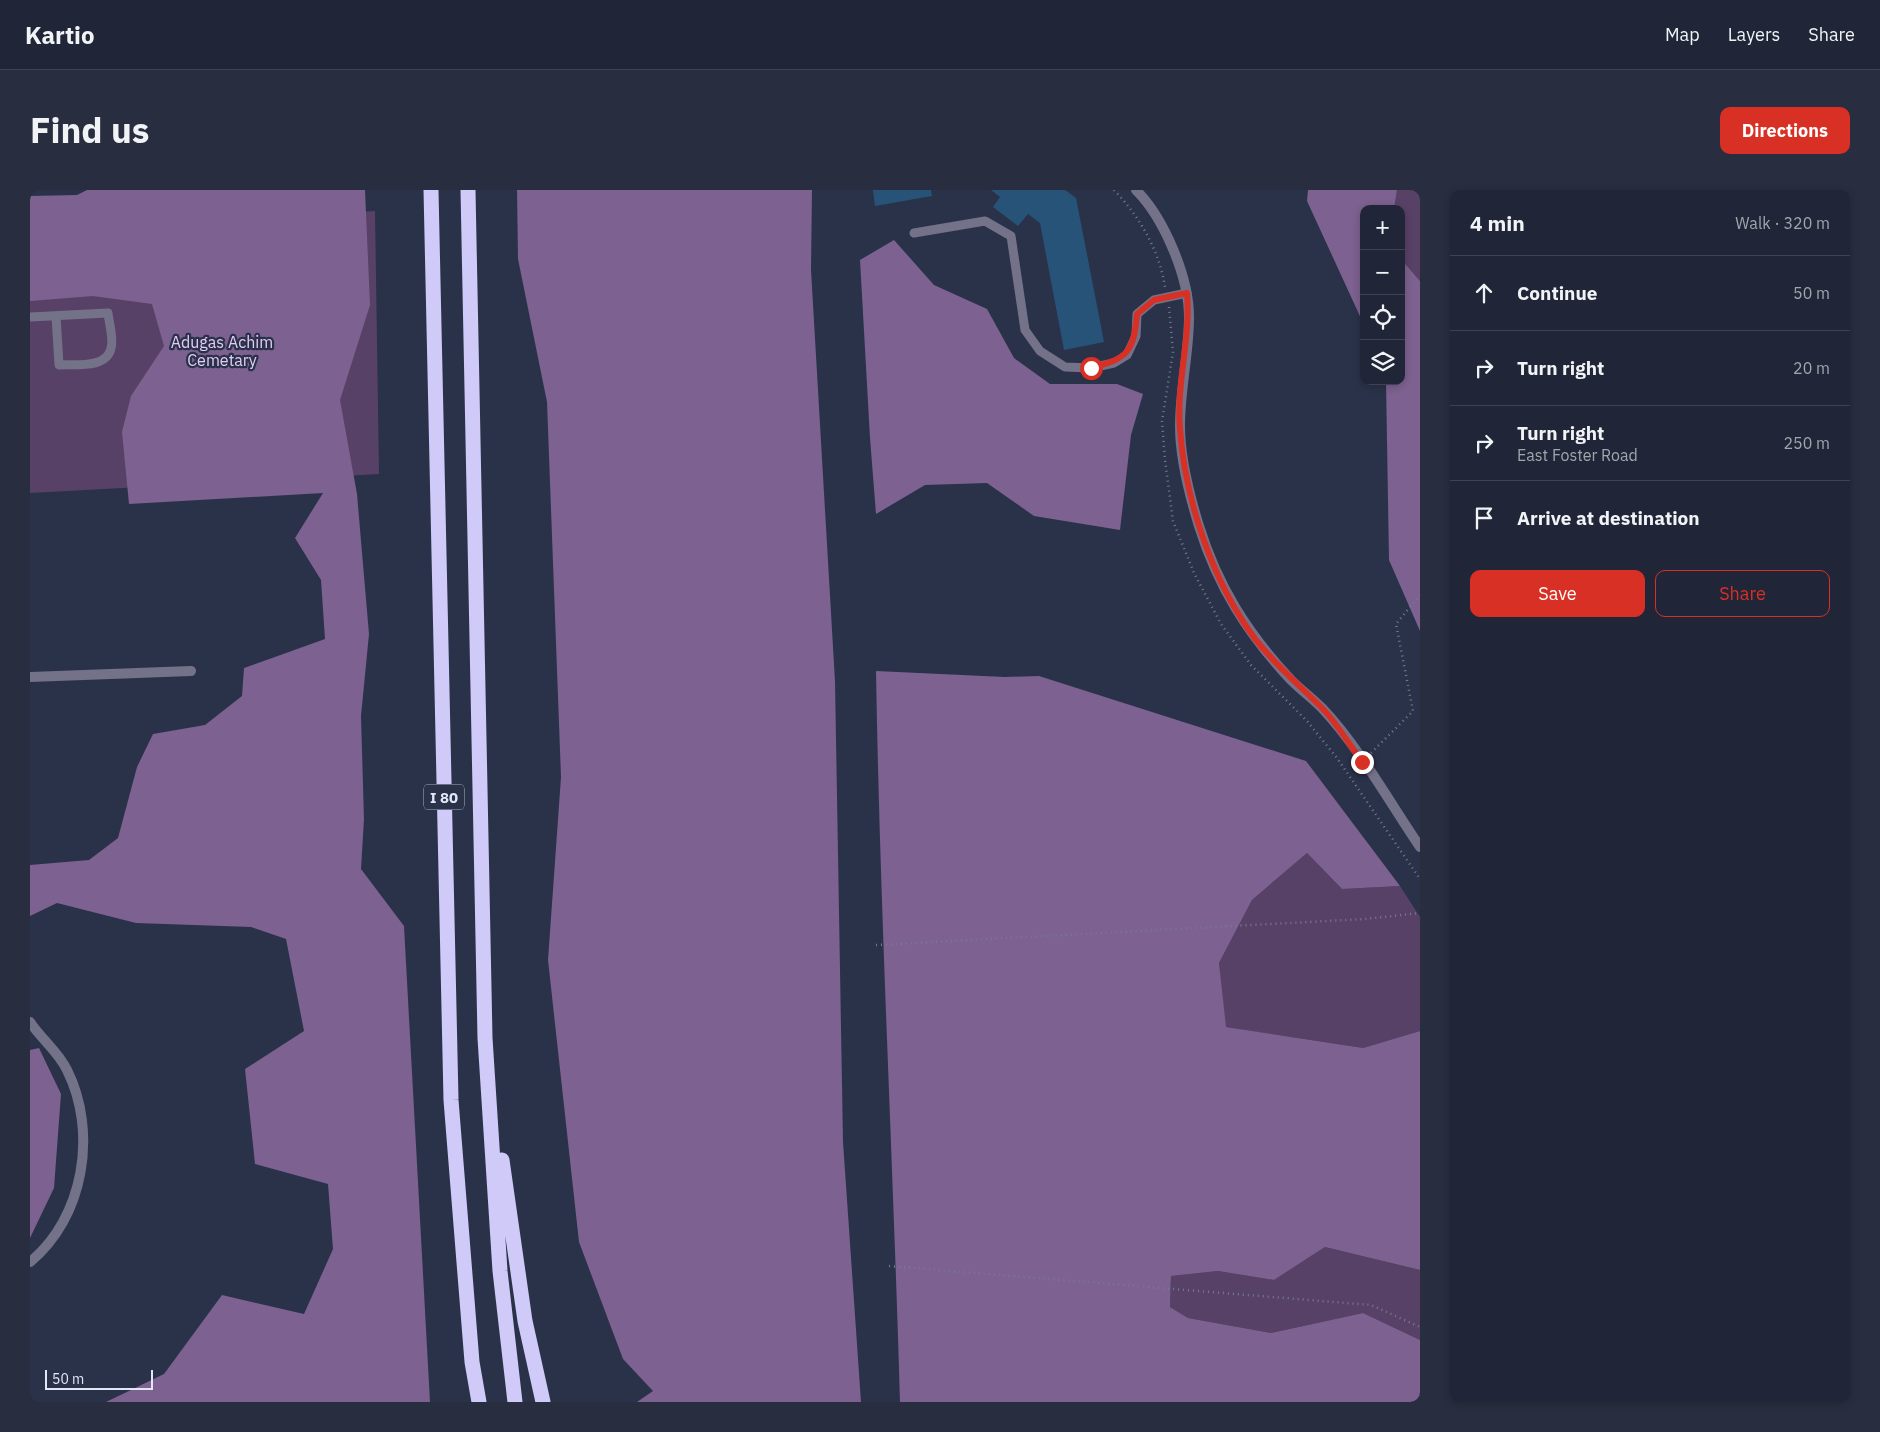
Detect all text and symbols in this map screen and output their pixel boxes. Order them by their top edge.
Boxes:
text: Kartio [25,19,95,51]
text: Map [1665,23,1700,46]
text: Layers [1728,23,1780,46]
text: Share [1808,23,1855,46]
text: Find us [30,107,149,153]
button: Directions [1720,107,1850,154]
map controls [1360,205,1405,385]
button: + [1360,205,1405,250]
text: 4 min [1470,209,1525,237]
text: Walk · 320 m [1735,213,1830,233]
button: − [1360,250,1405,295]
icon: ahead [1470,279,1498,307]
text: Continue [1517,281,1597,305]
text: 50 m [1793,283,1830,303]
button: locate [1360,295,1405,340]
park label: Adugas Achim Cemetary [171,332,273,370]
button: layers [1360,340,1405,385]
icon: right [1470,354,1498,382]
text: Turn right [1517,356,1604,380]
route start [1080,357,1103,380]
text: 20 m [1793,358,1830,378]
text: Turn right [1517,421,1604,445]
icon: right [1470,429,1498,457]
text: 250 m [1783,433,1830,453]
text: East Foster Road [1517,445,1638,465]
icon: arrive [1470,504,1498,532]
text: Arrive at destination [1517,506,1700,530]
button: Save [1470,570,1645,617]
button: Share [1655,570,1830,617]
route end [1351,751,1374,774]
road number: I 80 [424,784,464,810]
scale bar [45,1367,152,1390]
text: 50 m [52,1370,84,1388]

